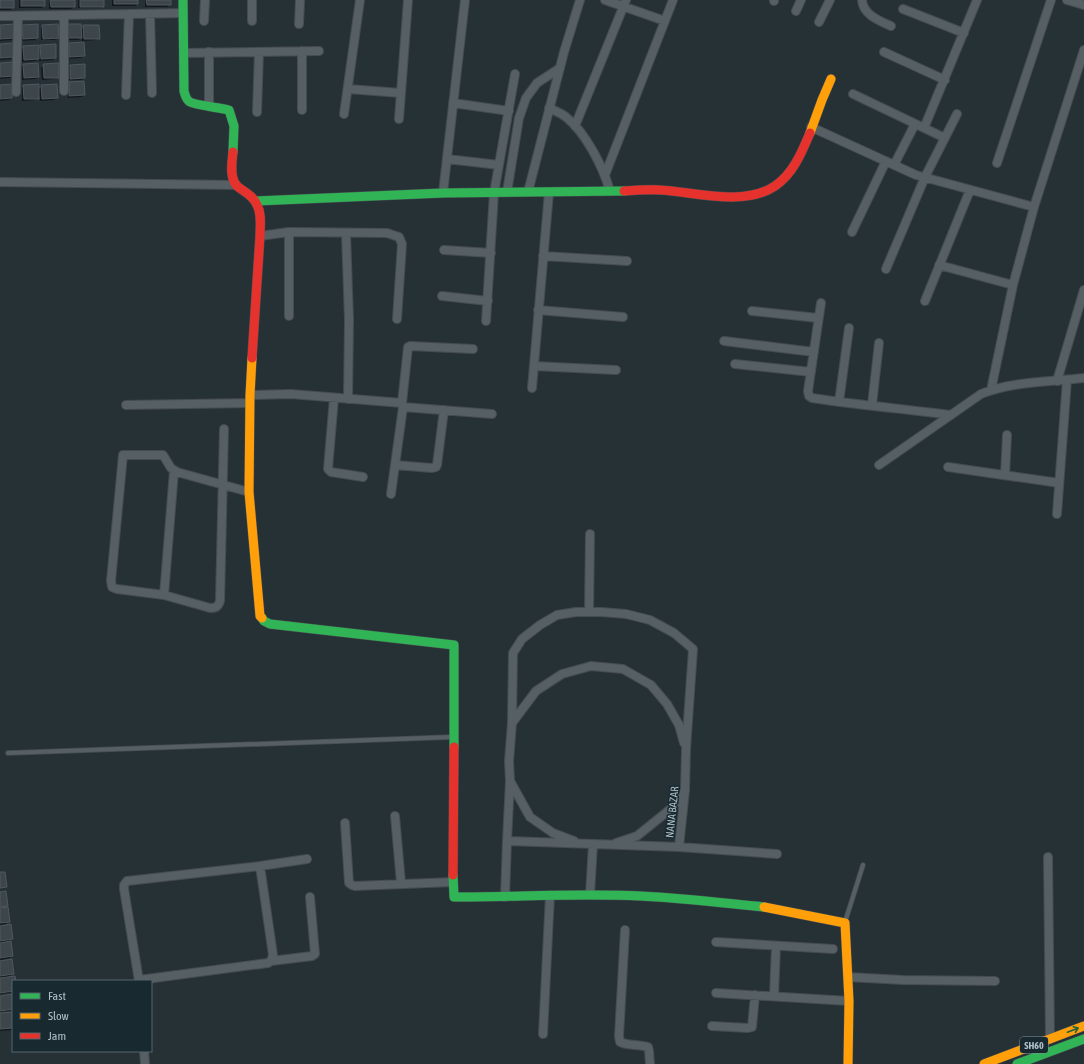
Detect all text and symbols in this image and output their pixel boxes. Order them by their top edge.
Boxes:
street label: NANA BAZAR [663,785,681,838]
legend [12,980,152,1052]
text: Fast [48,989,66,1003]
text: Slow [48,1009,69,1023]
one-way arrow [1066,1026,1078,1034]
text: Jam [48,1029,66,1043]
road number: SH60 [1020,1037,1048,1053]

